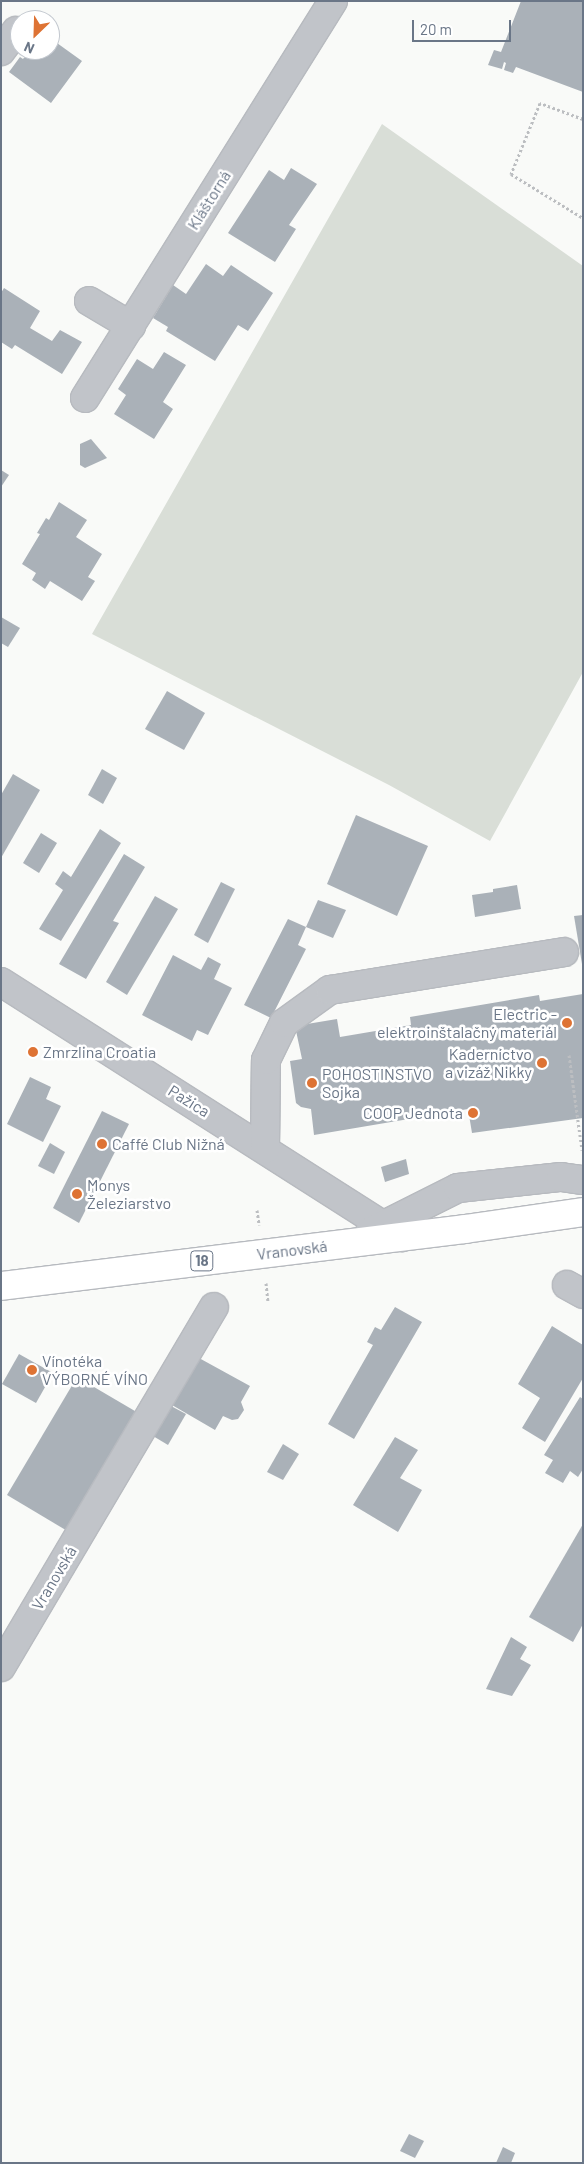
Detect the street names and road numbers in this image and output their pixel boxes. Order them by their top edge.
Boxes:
street label: Kláštorná [183,167,235,233]
street label: Pažica [165,1081,213,1121]
street label: Vranovská [256,1236,328,1264]
road number: 18 [190,1248,214,1274]
street label: Vranovská [27,1543,81,1613]

